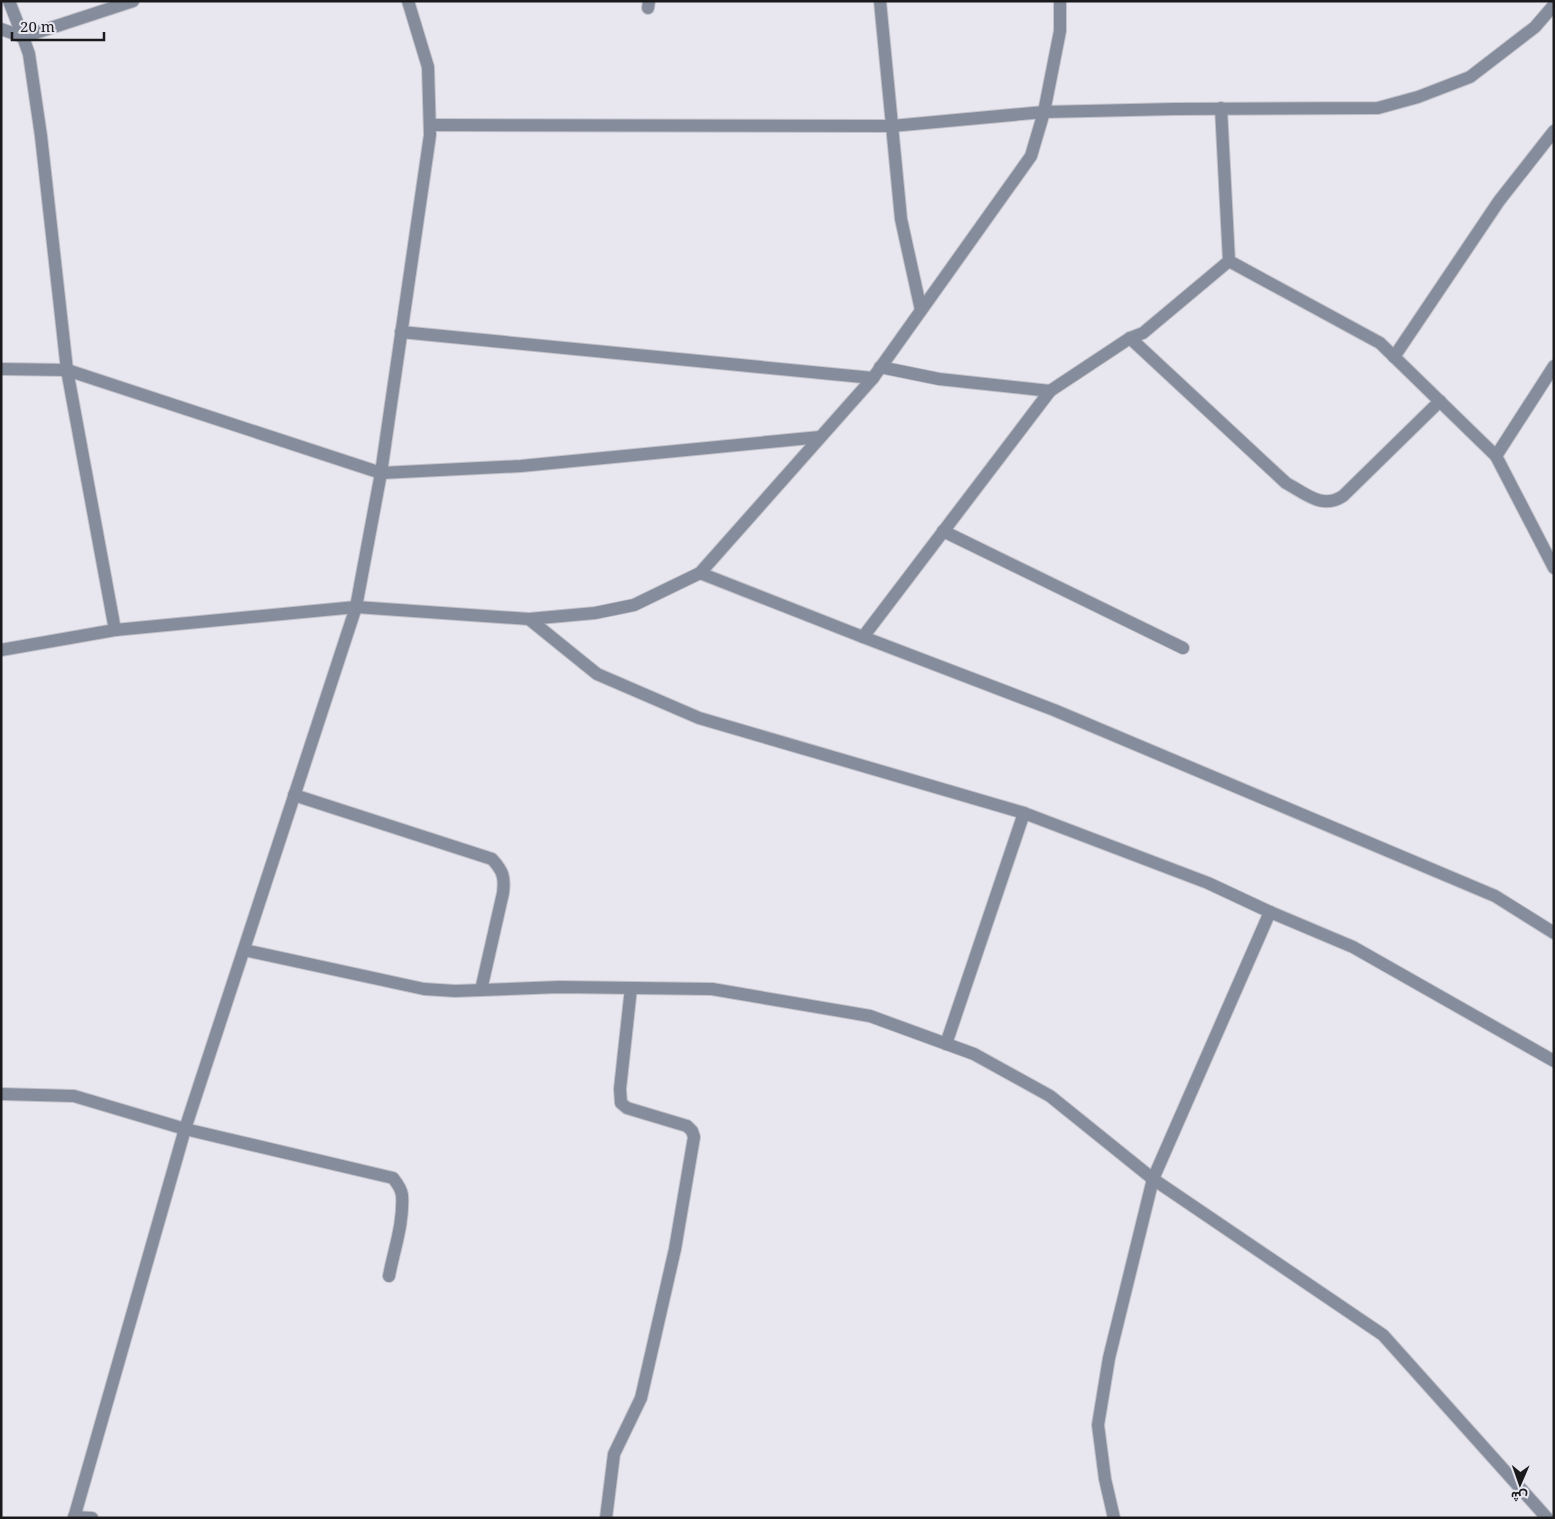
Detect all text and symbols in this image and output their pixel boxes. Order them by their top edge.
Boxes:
scale bar [12,10,105,42]
text: 20 m [20,16,55,36]
north arrow [1495,1459,1545,1509]
text: ش [1511,1488,1528,1507]

